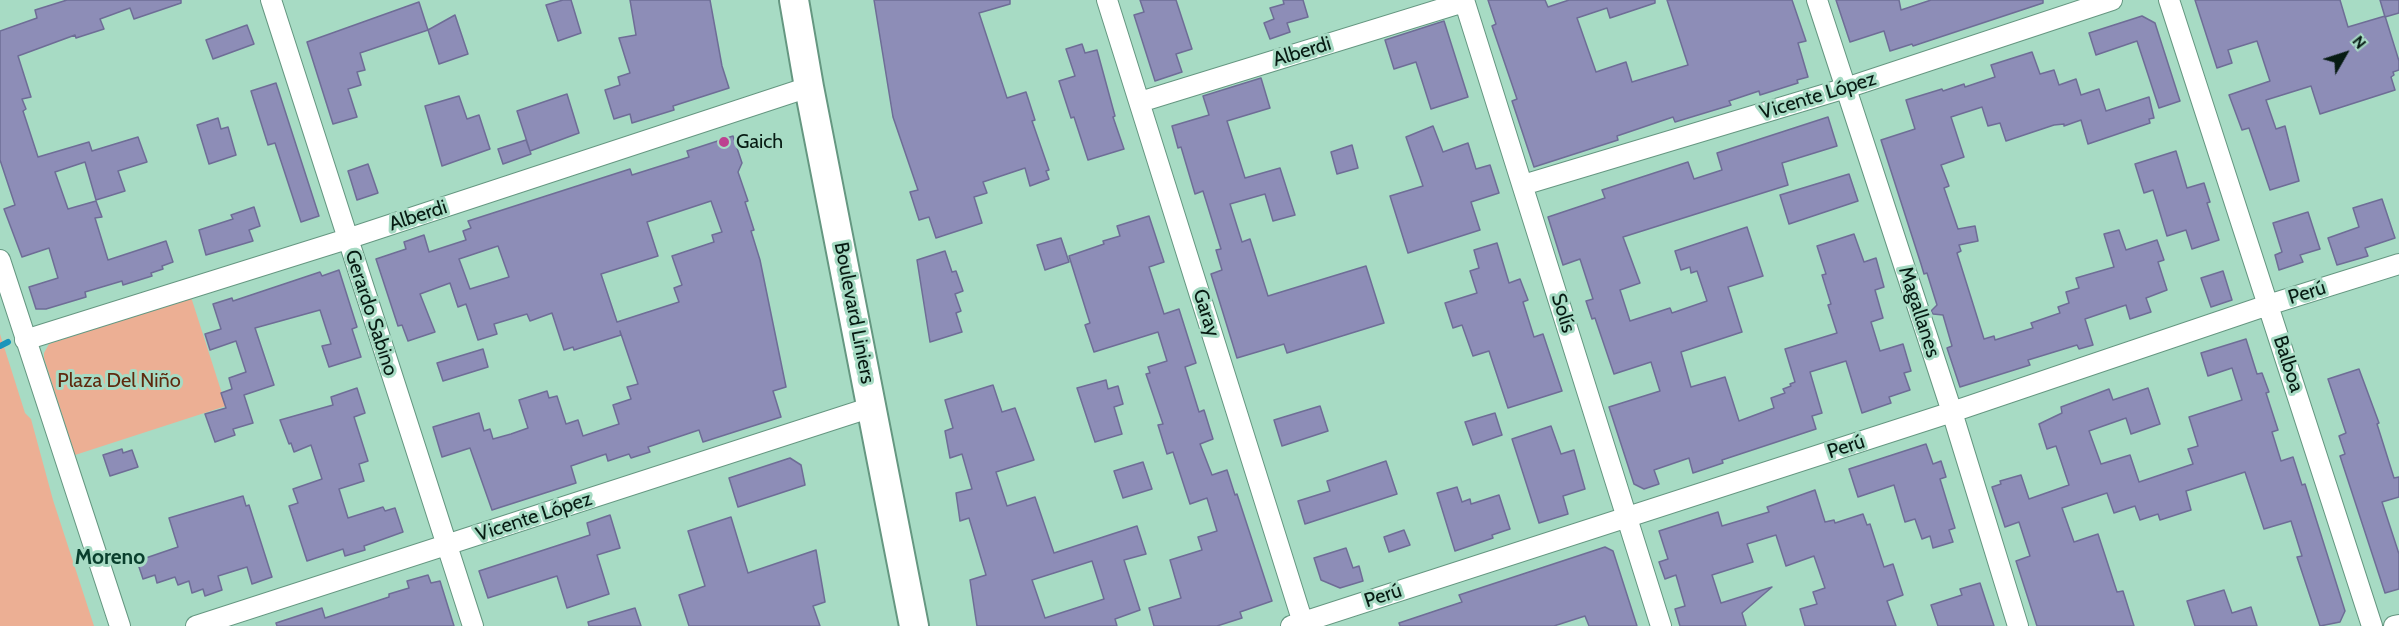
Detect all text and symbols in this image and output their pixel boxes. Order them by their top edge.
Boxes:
north arrow [2315,24,2375,84]
street label: Alberdi [1270,32,1334,72]
text: N [2348,32,2370,53]
street label: Vicente López [1757,67,1879,125]
place label: Gaich [736,130,783,154]
marker: Gaich [717,135,731,149]
street label: Alberdi [386,195,450,237]
street label: Boulevard Liniers [829,240,879,386]
street label: Gerardo Sabino [339,247,403,379]
street label: Magallanes [1893,264,1945,360]
street label: Perú [2285,276,2329,310]
street label: Garay [1187,286,1225,340]
street label: Solís [1546,290,1580,336]
street label: Balboa [2268,333,2308,395]
park label: Plaza Del Niño [57,369,181,393]
street label: Perú [1824,430,1868,464]
street label: Vicente López [473,487,595,547]
district label: Moreno [75,545,145,571]
street label: Perú [1361,579,1405,613]

